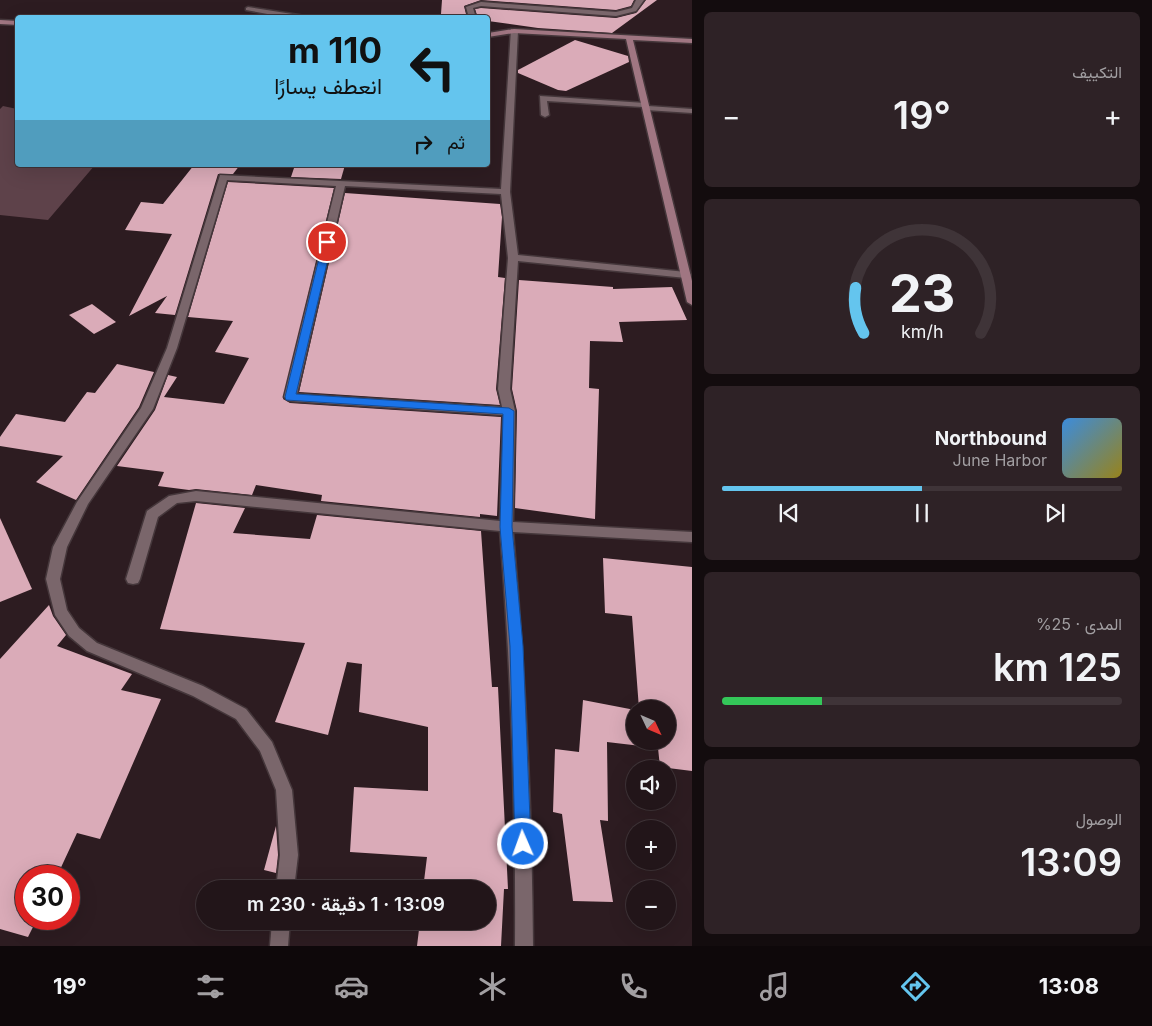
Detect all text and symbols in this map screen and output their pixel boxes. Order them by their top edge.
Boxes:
text: 110 m [288,29,382,71]
icon: left [400,35,465,100]
text: التكييف [1072,62,1122,82]
text: انعطف يسارًا [274,73,382,99]
text: 19° [893,92,951,138]
text: − [722,99,741,133]
text: + [1103,99,1122,133]
icon: right [409,130,437,158]
text: ثم [447,131,465,154]
pin [306,221,348,263]
icon: arrive [313,228,341,256]
text: 23 [889,262,955,325]
text: km/h [901,321,943,342]
text: Northbound [935,427,1047,450]
text: June Harbor [953,450,1047,470]
icon: previous [775,499,803,527]
icon: pause [908,499,936,527]
icon: next [1041,499,1069,527]
text: المدى · 25% [1036,614,1122,634]
text: 125 km [993,644,1122,690]
north arrow [626,700,676,750]
map controls [626,700,676,930]
button: sound [626,760,676,810]
text: الوصول [1076,809,1122,829]
position arrow [496,817,548,869]
button: + [626,820,676,870]
text: 13:09 [1020,839,1122,885]
speed limit sign: 30 [15,865,80,930]
button: − [626,880,676,930]
text: 13:09 · 1 دقيقة · 230 m [247,893,445,916]
icon: filters [193,969,228,1004]
icon: car [334,969,369,1004]
icon: climate [475,969,510,1004]
icon: phone [616,969,651,1004]
icon: music [757,969,792,1004]
icon: directions [898,969,933,1004]
text: 19° [53,973,87,999]
text: 13:08 [1039,973,1099,999]

